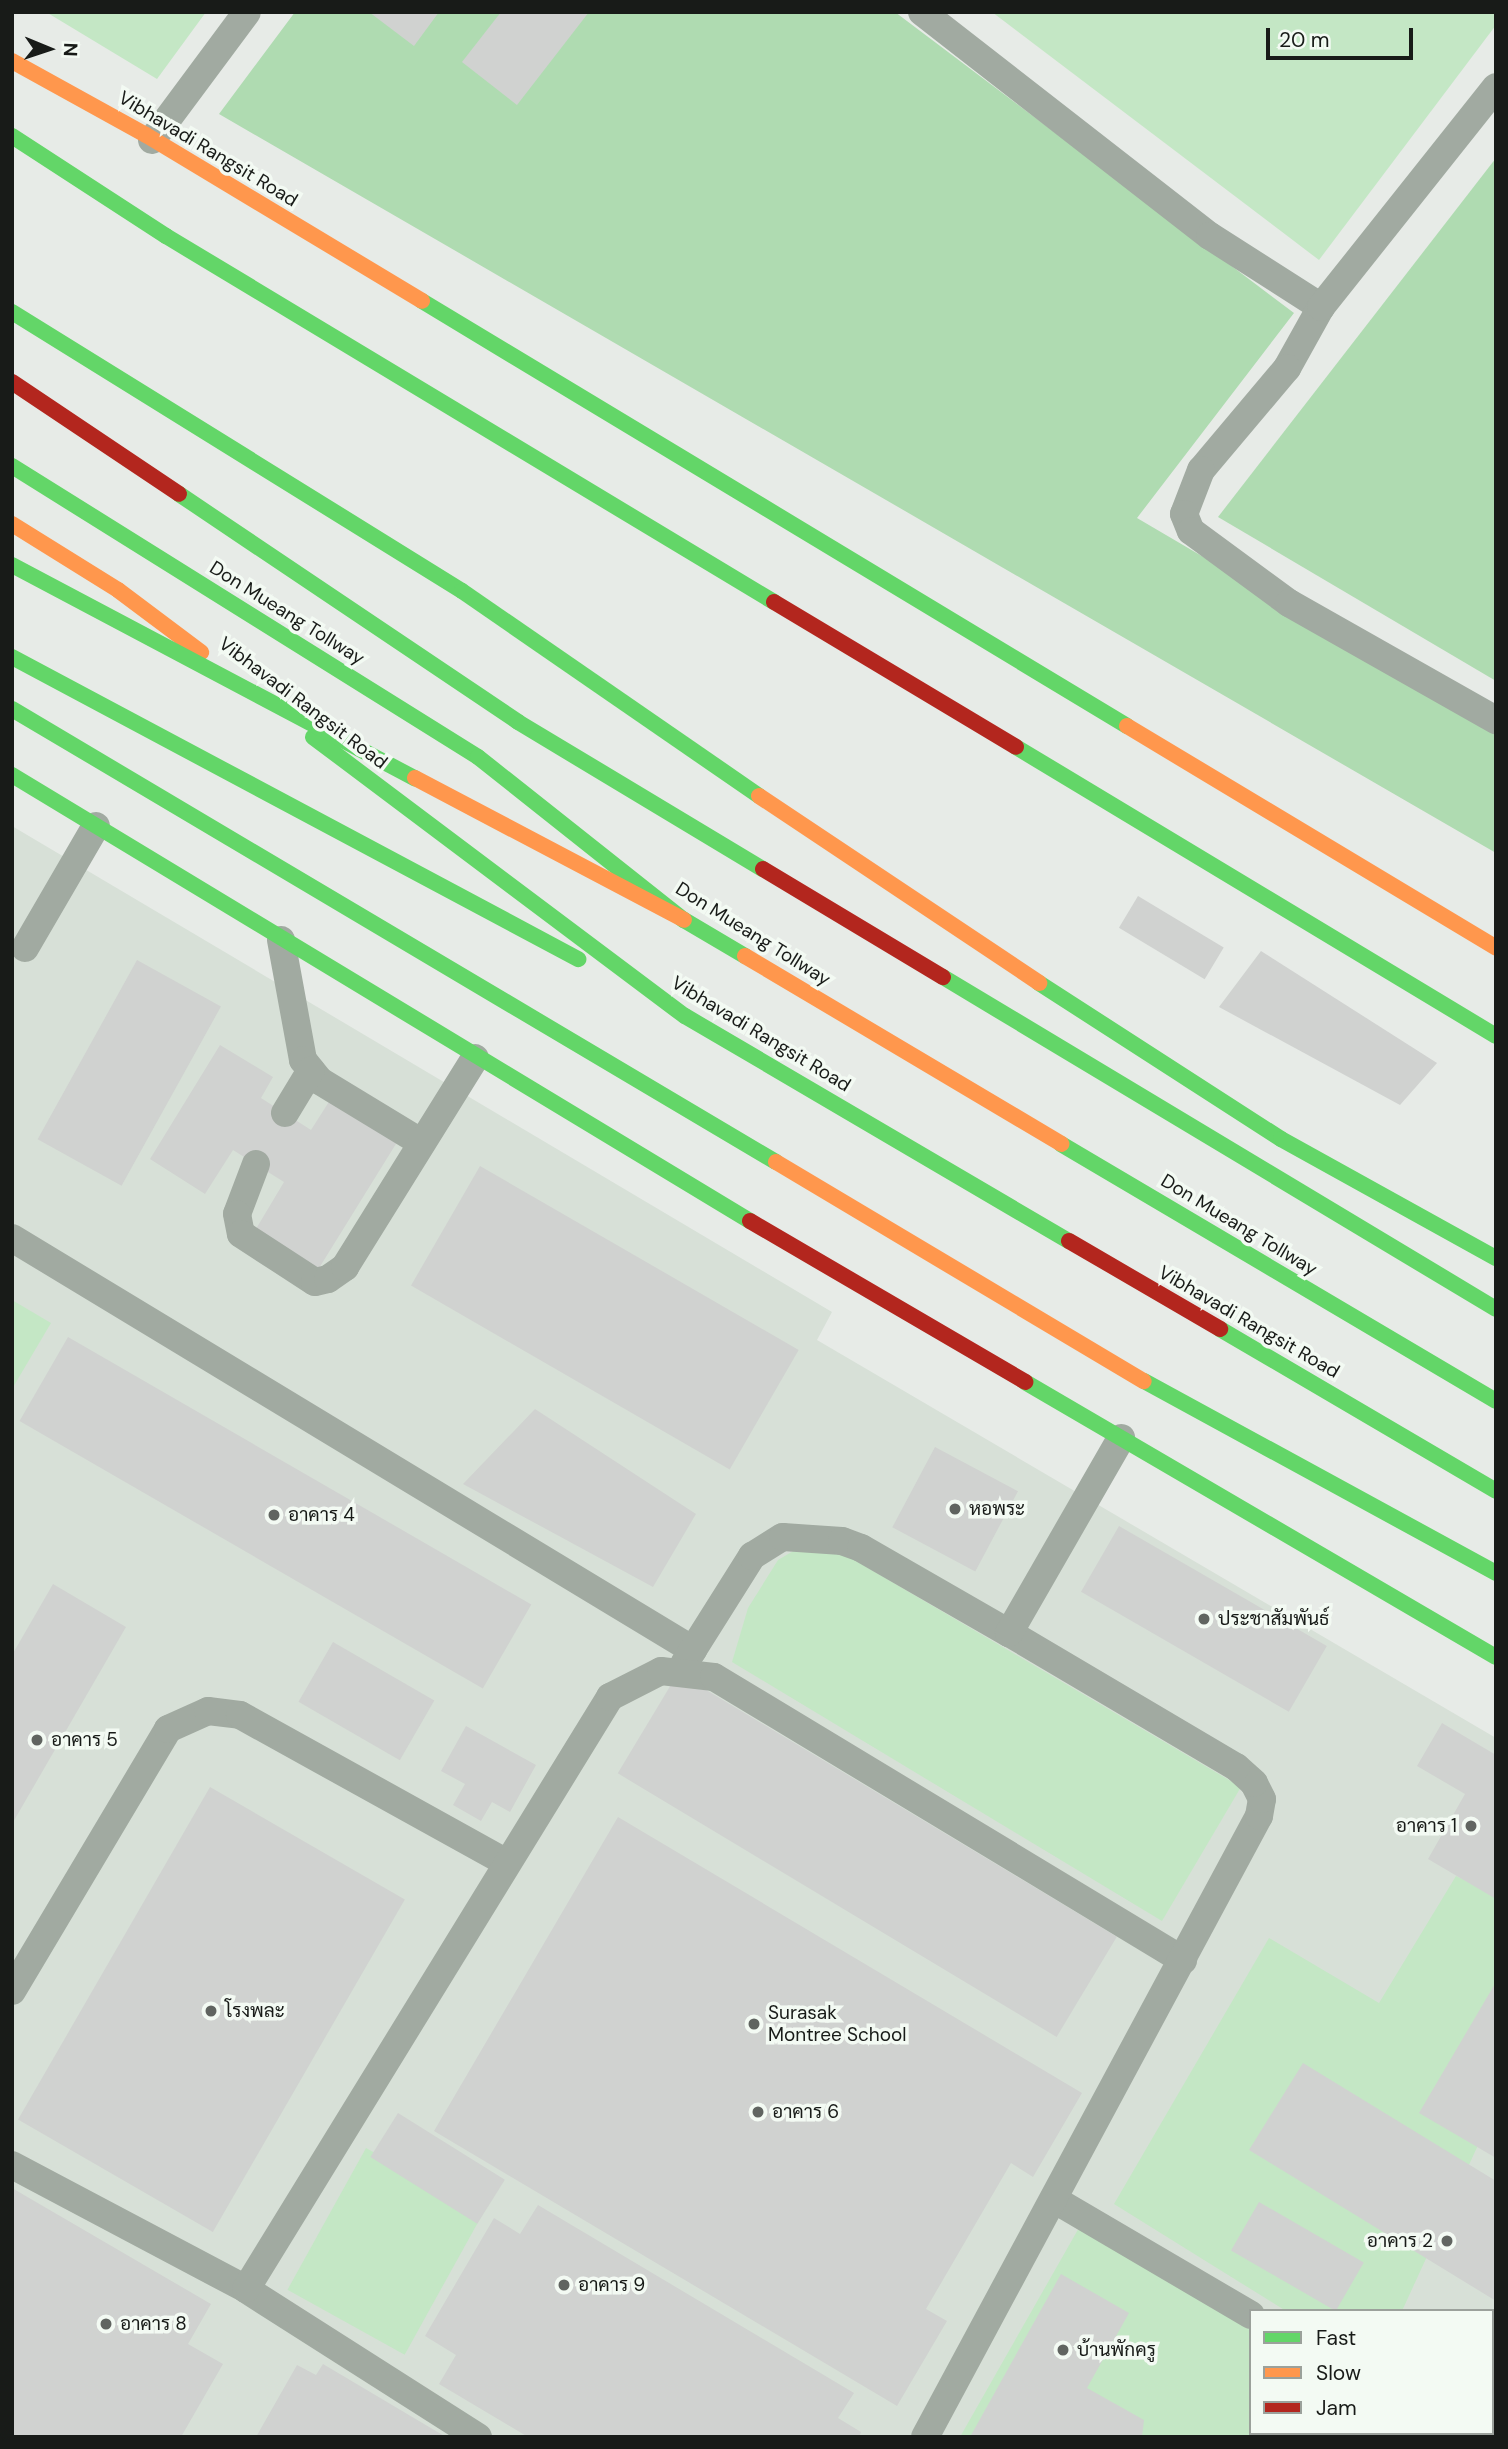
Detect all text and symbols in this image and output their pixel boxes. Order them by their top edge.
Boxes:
north arrow [14,14,84,84]
scale bar [1270,14,1417,58]
text: 20 m [1279,26,1330,54]
text: N [58,42,83,57]
street label: Vibhavadi Rangsit Road [114,86,302,212]
street label: Don Mueang Tollway [205,556,369,670]
street label: Vibhavadi Rangsit Road [214,632,392,774]
street label: Don Mueang Tollway [671,877,835,991]
street label: Vibhavadi Rangsit Road [667,971,855,1097]
street label: Don Mueang Tollway [1157,1169,1321,1281]
street label: Vibhavadi Rangsit Road [1154,1261,1344,1383]
place label: หอพระ [969,1498,1025,1520]
marker: หอพระ [947,1501,963,1517]
place label: อาคาร 4 [288,1504,355,1526]
marker: อาคาร 4 [266,1507,282,1523]
place label: ประชาสัมพันธ์ [1218,1608,1329,1630]
marker: ประชาสัมพันธ์ [1196,1611,1212,1627]
place label: อาคาร 5 [51,1729,118,1751]
marker: อาคาร 5 [29,1732,45,1748]
place label: อาคาร 1 [1396,1815,1457,1837]
marker: อาคาร 1 [1463,1818,1479,1834]
place label: โรงพละ [225,2000,285,2022]
place label: Surasak Montree School [768,2002,906,2046]
marker: โรงพละ [203,2003,219,2019]
marker: Surasak Montree School [746,2016,762,2032]
place label: อาคาร 6 [772,2101,839,2123]
marker: อาคาร 6 [750,2104,766,2120]
place label: อาคาร 2 [1367,2230,1433,2252]
marker: อาคาร 2 [1439,2233,1455,2249]
place label: อาคาร 9 [578,2274,645,2296]
marker: อาคาร 9 [556,2277,572,2293]
legend [1249,2309,1494,2435]
place label: อาคาร 8 [120,2313,187,2335]
marker: อาคาร 8 [98,2316,114,2332]
text: Fast [1316,2324,1356,2352]
place label: บ้านพักครู [1077,2339,1156,2361]
marker: บ้านพักครู [1055,2342,1071,2358]
text: Slow [1316,2359,1361,2387]
text: Jam [1316,2394,1357,2422]

